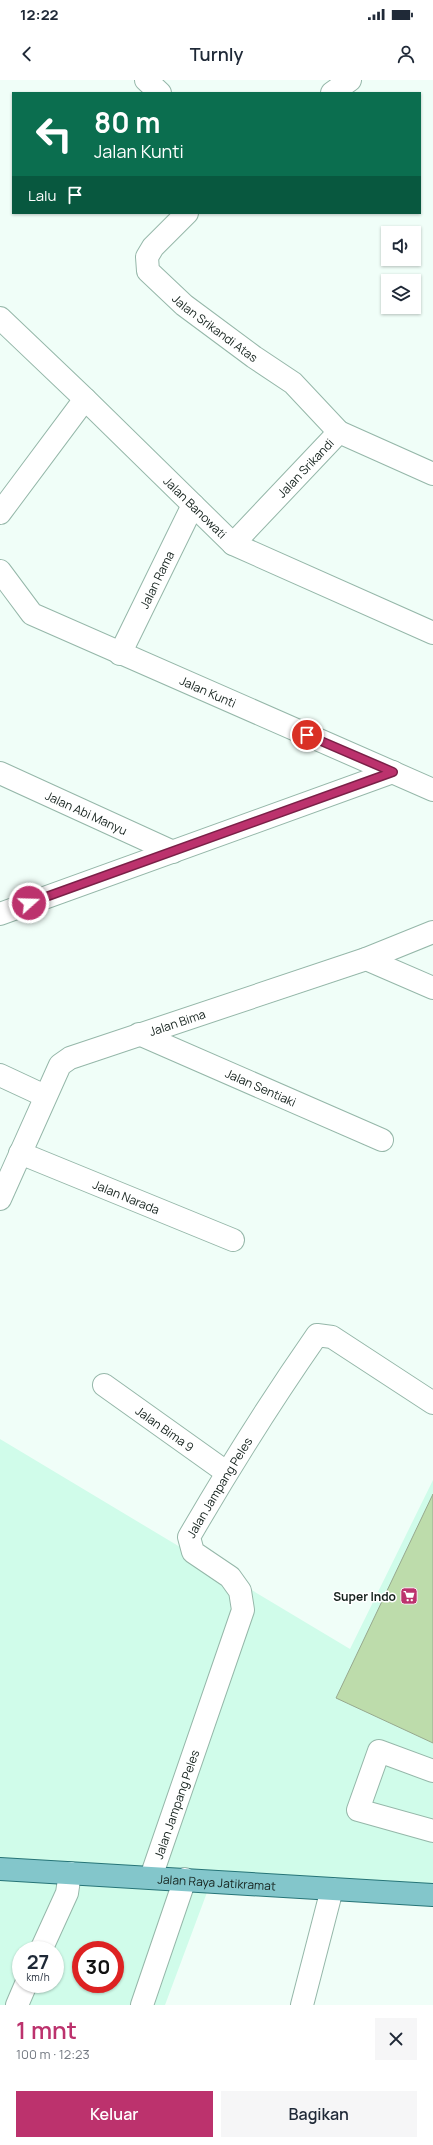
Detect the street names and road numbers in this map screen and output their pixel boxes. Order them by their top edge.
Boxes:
street label: Jalan Srikandi Atas [169,290,261,366]
street label: Jalan Srikandi [273,434,337,501]
street label: Jalan Banowati [160,472,231,542]
street label: Jalan Rama [135,548,178,611]
street label: Jalan Kunti [177,672,239,711]
street label: Jalan Abi Manyu [43,786,130,839]
street label: Jalan Bima [147,1005,207,1039]
street label: Jalan Sentiaki [223,1064,299,1110]
street label: Jalan Narada [91,1175,162,1218]
street label: Jalan Bima 9 [132,1402,198,1455]
street label: Jalan Jampang Peles [182,1434,256,1541]
street label: Jalan Jampang Peles [149,1747,203,1861]
street label: Jalan Raya Jatikramat [157,1870,276,1894]

